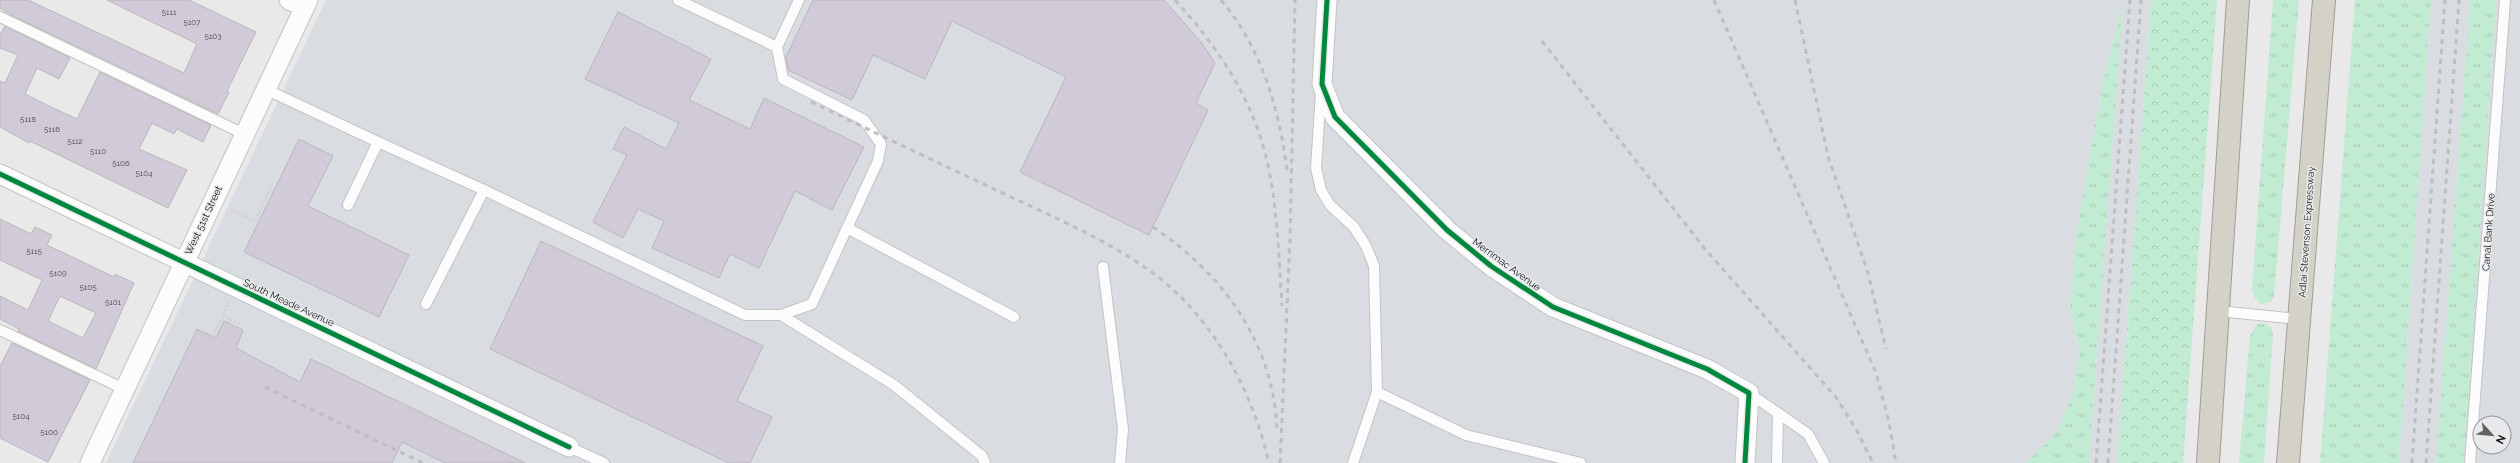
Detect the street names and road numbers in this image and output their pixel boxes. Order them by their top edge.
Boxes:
street label: Adlai Stevenson Expressway [2296,165,2317,298]
street label: West 51st Street [183,184,224,256]
street label: Canal Bank Drive [2480,193,2497,271]
street label: Merrimac Avenue [1471,236,1543,293]
street label: South Meade Avenue [242,277,336,328]

